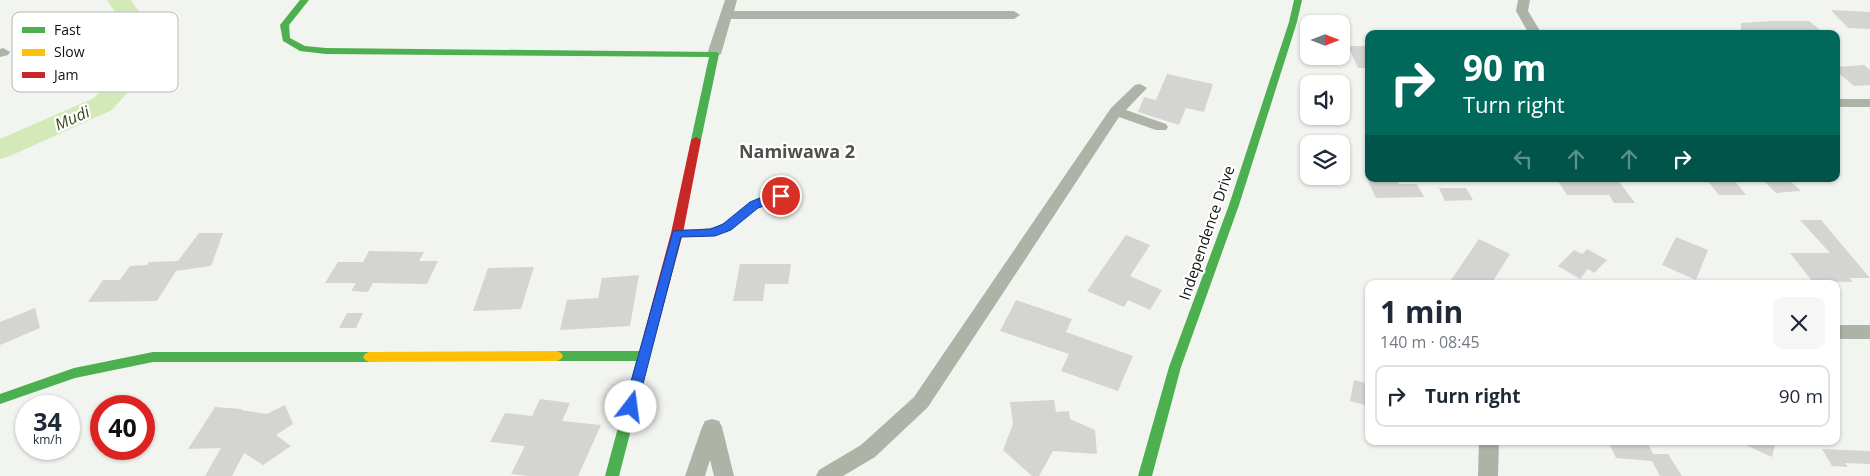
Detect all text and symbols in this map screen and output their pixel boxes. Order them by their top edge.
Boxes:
legend [12,12,178,92]
north arrow [1300,15,1350,65]
map controls [1300,15,1350,185]
text: Fast [54,20,81,39]
text: Slow [54,42,85,61]
text: 90 m [1463,44,1546,91]
icon: right [1380,50,1445,115]
text: Jam [52,65,79,84]
button: sound [1300,75,1350,125]
text: Turn right [1463,89,1565,119]
water label: Mudi [51,100,94,135]
button: layers [1300,135,1350,185]
district label: Namiwawa 2 [739,139,855,163]
icon: left [1509,145,1537,173]
icon: ahead [1562,145,1590,173]
icon: ahead [1615,145,1643,173]
icon: right [1668,145,1696,173]
street label: Independence Drive [1174,163,1238,303]
pin [760,175,802,217]
icon: arrive [767,182,795,210]
text: 1 min [1380,291,1463,332]
button: close [1773,297,1825,349]
text: 140 m · 08:45 [1380,331,1480,353]
position arrow [604,380,656,432]
icon: right [1382,382,1410,410]
text: Turn right [1425,383,1520,409]
text: 90 m [1779,383,1823,409]
speed limit sign: 40 [90,395,155,460]
text: 34 [33,404,62,438]
text: km/h [33,431,62,448]

